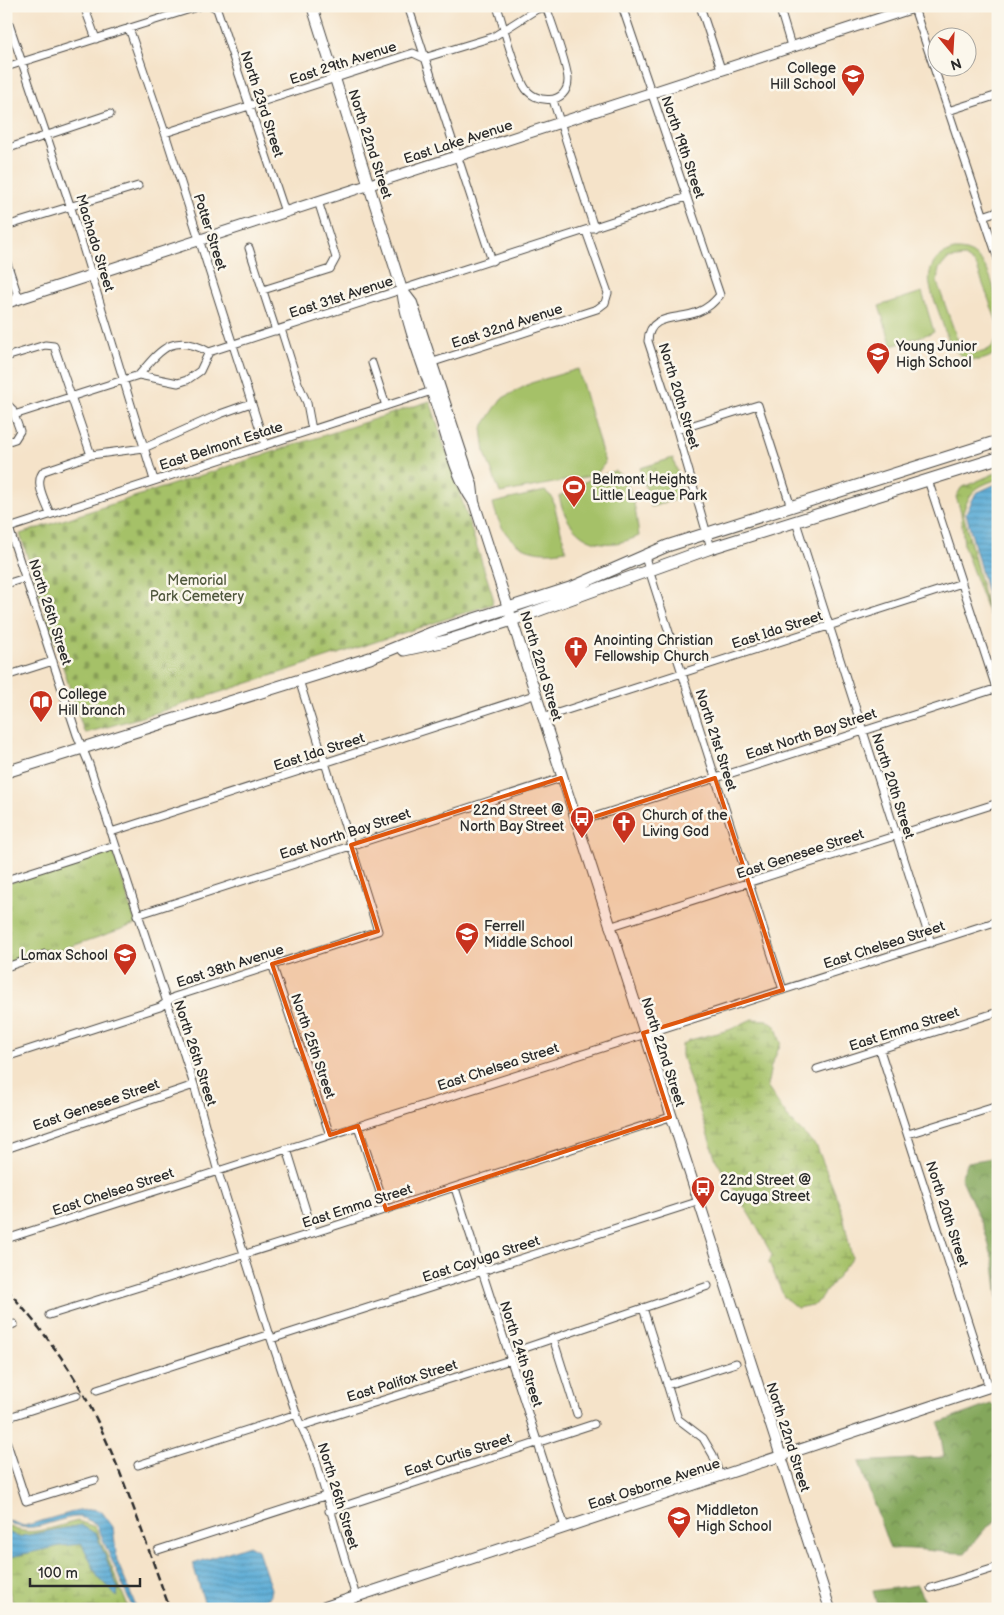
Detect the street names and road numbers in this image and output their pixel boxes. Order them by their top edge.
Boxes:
street label: East 29th Avenue [287,38,399,88]
street label: North 23rd Street [237,49,287,160]
street label: North 22nd Street [344,87,396,201]
street label: North 19th Street [658,94,709,201]
street label: East Lake Avenue [401,116,515,168]
street label: Machado Street [72,192,118,294]
street label: Potter Street [190,192,231,273]
street label: East 31st Avenue [287,272,395,322]
street label: East 32nd Avenue [449,300,565,352]
street label: North 20th Street [655,341,703,452]
street label: East Belmont Estate [157,418,285,474]
street label: North 26th Street [25,557,75,668]
street label: East Ida Street [729,607,825,653]
street label: North 22nd Street [516,609,566,724]
street label: North 21st Street [692,687,741,794]
street label: East North Bay Street [743,705,879,763]
street label: East Ida Street [271,729,367,775]
street label: North 20th Street [868,731,918,842]
street label: East North Bay Street [277,805,413,863]
street label: East Genesee Street [734,825,866,883]
street label: East Chelsea Street [821,917,947,973]
street label: East 38th Avenue [174,941,286,991]
street label: North 25th Street [287,991,339,1101]
street label: North 22nd Street [637,995,689,1109]
street label: North 26th Street [170,998,220,1109]
street label: East Emma Street [847,1003,962,1055]
street label: East Chelsea Street [435,1039,561,1095]
street label: East Genesee Street [31,1075,162,1135]
street label: North 20th Street [922,1159,972,1270]
street label: East Chelsea Street [50,1164,176,1220]
street label: East Emma Street [300,1180,415,1232]
street label: East Cayuga Street [420,1232,542,1286]
street label: North 24th Street [496,1299,546,1410]
street label: East Palifox Street [345,1356,460,1406]
street label: North 22nd Street [762,1380,814,1494]
street label: East Curtis Street [402,1429,514,1480]
street label: North 26th Street [314,1441,362,1552]
street label: East Osborne Avenue [586,1455,722,1513]

